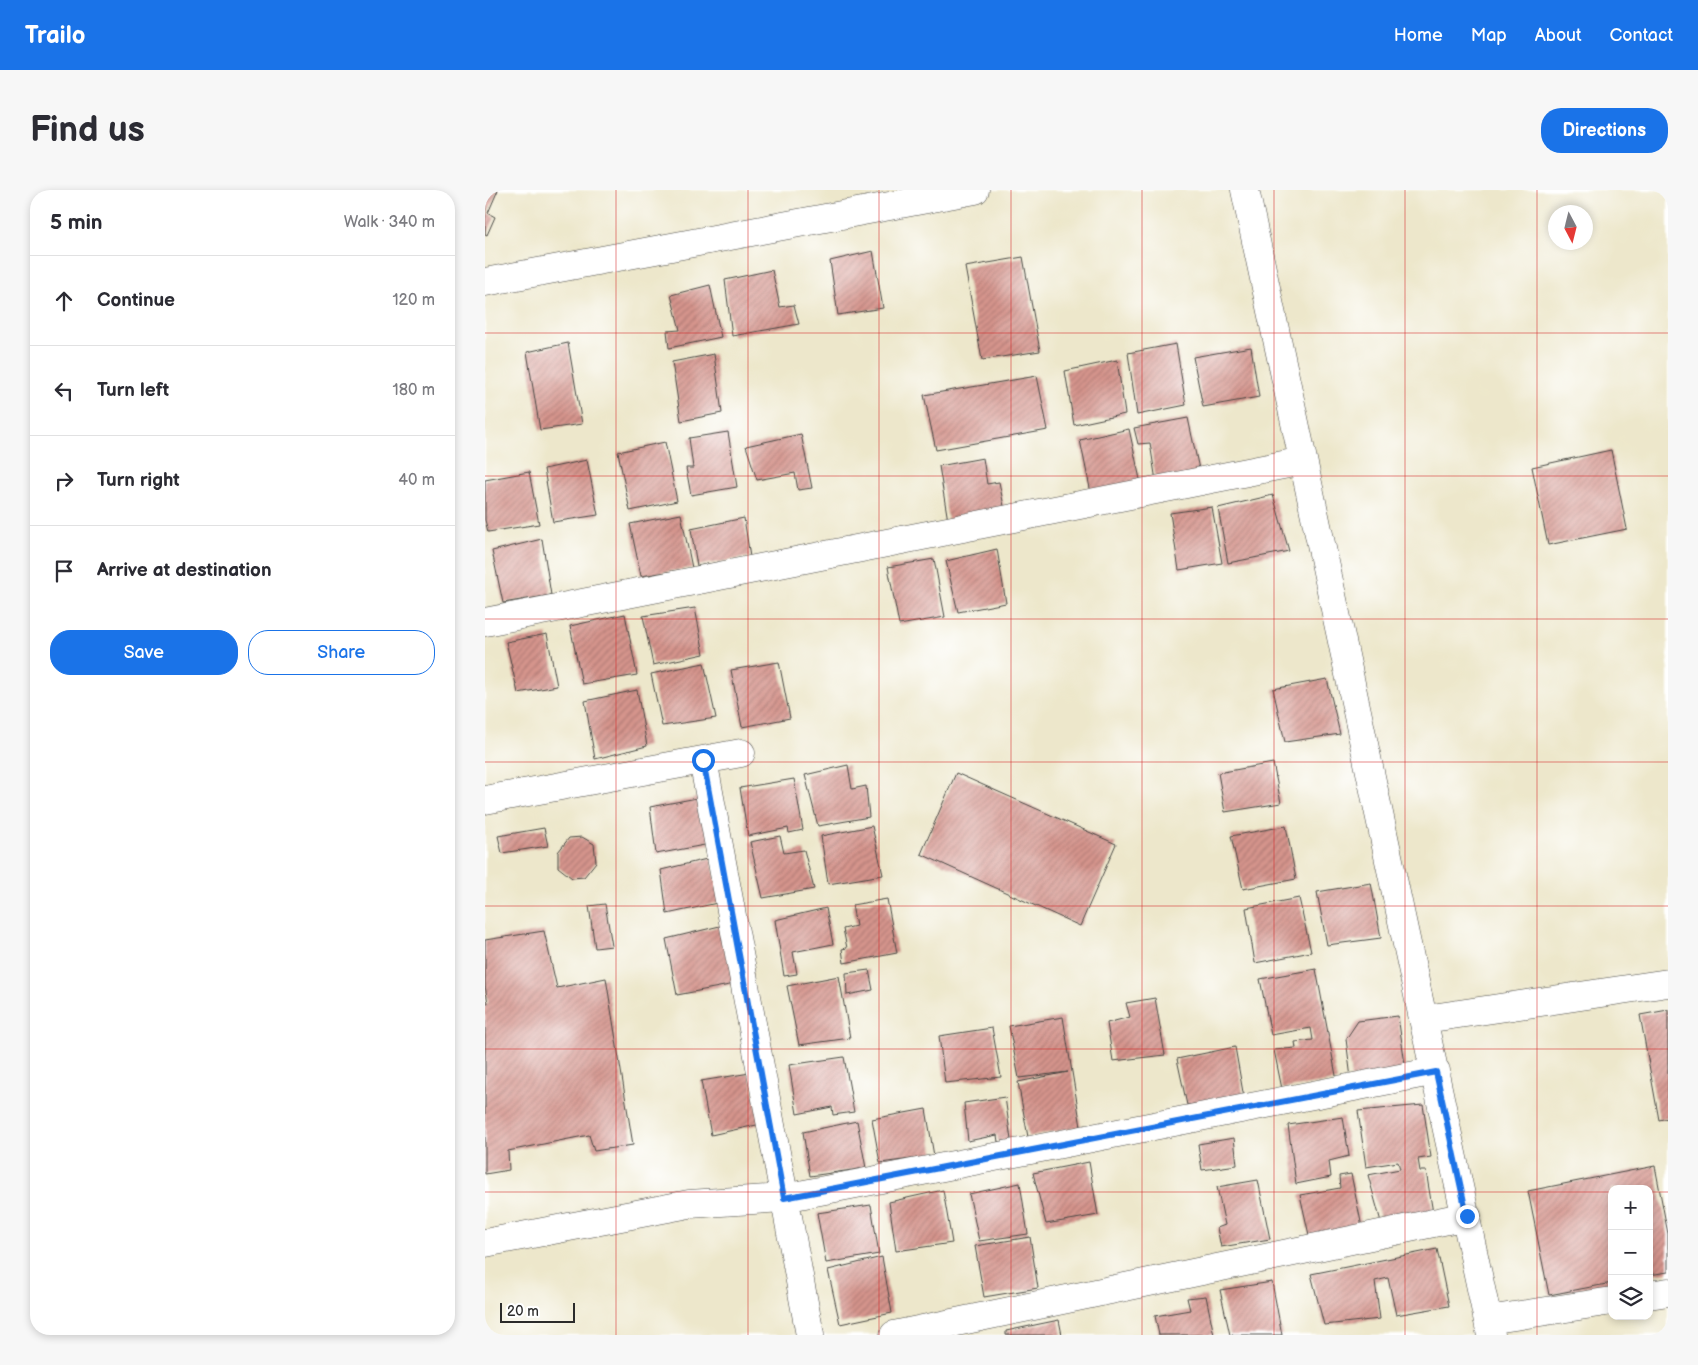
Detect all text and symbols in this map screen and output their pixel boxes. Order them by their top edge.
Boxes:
text: Trailo [25,21,85,50]
text: Home [1394,25,1443,46]
text: Map [1471,25,1507,46]
text: About [1535,25,1582,46]
text: Contact [1610,25,1673,46]
button: Directions [1541,108,1668,153]
text: Find us [30,109,145,152]
north arrow [1548,205,1593,250]
text: 5 min [50,210,103,235]
text: Walk · 340 m [344,213,435,232]
icon: ahead [50,287,78,315]
text: Continue [97,289,175,312]
text: 120 m [392,291,435,310]
icon: left [50,377,78,405]
text: Turn left [97,379,169,402]
text: 180 m [393,381,435,400]
icon: right [50,467,78,495]
text: Turn right [97,469,180,492]
text: 40 m [398,471,435,490]
icon: arrive [50,557,78,585]
text: Arrive at destination [97,559,272,582]
button: Save [50,630,238,675]
button: Share [248,630,435,675]
route start [692,749,715,772]
map controls [1608,1185,1653,1320]
button: + [1608,1185,1653,1230]
route end [1456,1205,1479,1228]
button: − [1608,1230,1653,1275]
button: layers [1608,1275,1653,1320]
scale bar [500,1300,575,1323]
text: 20 m [507,1303,539,1320]

